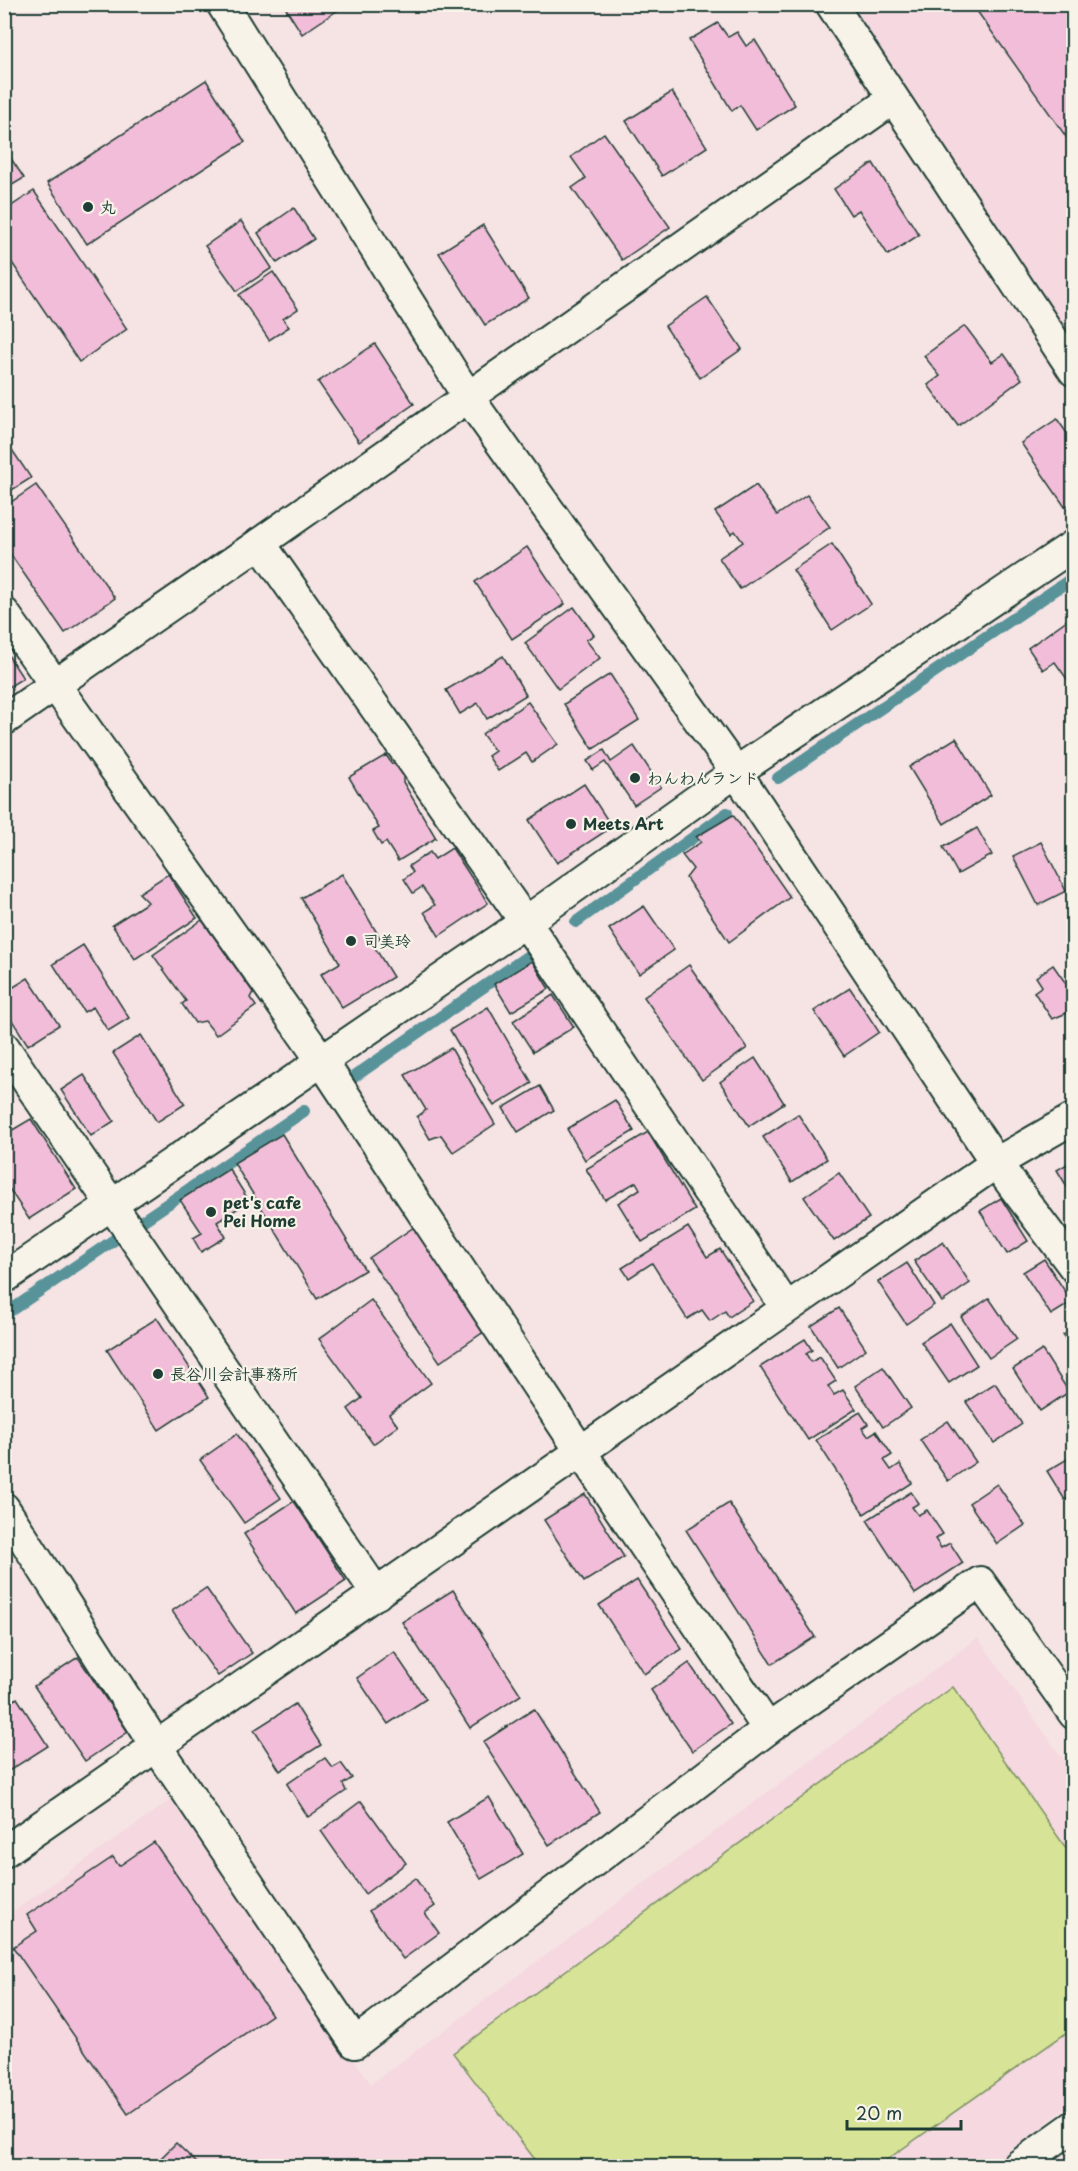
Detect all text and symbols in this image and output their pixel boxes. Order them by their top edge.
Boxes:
place label: 丸 [100,194,116,218]
marker: 丸 [81,200,95,214]
place label: わんわんランド [647,765,759,789]
marker: わんわんランド [628,771,642,785]
place label: Meets Art [583,811,664,835]
marker: Meets Art [564,817,578,831]
place label: 司美玲 [363,928,411,952]
marker: 司美玲 [344,934,358,948]
place label: pet's cafe Pei Home [223,1190,301,1232]
marker: pet's cafe Pei Home [204,1205,218,1219]
place label: 長谷川会計事務所 [170,1361,298,1385]
marker: 長谷川会計事務所 [151,1367,165,1381]
scale bar [847,2093,961,2131]
text: 20 m [856,2099,902,2126]

